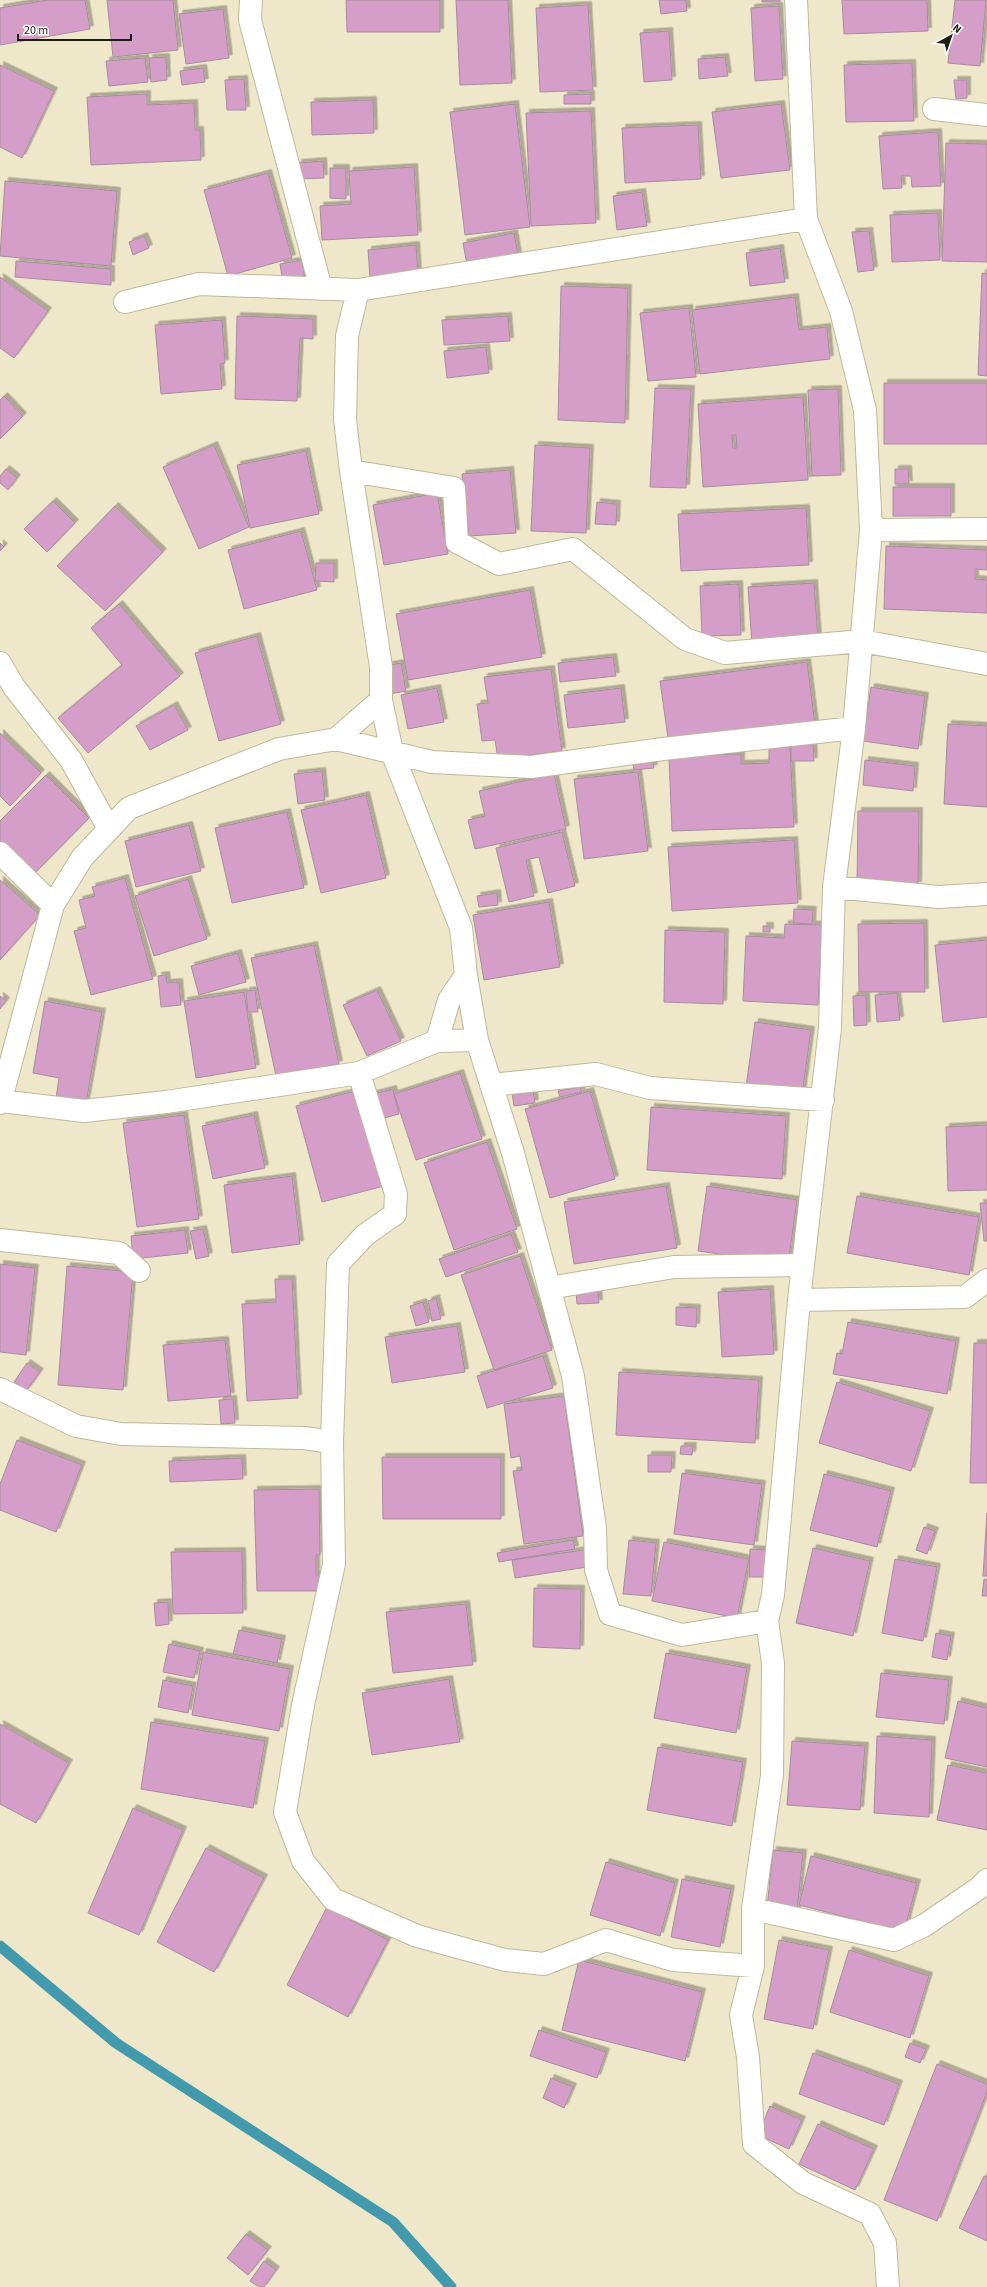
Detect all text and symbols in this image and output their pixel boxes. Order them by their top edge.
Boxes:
scale bar [18,16,131,42]
north arrow [931,16,971,56]
text: N [949,21,965,37]
text: 20 m [24,22,48,39]

